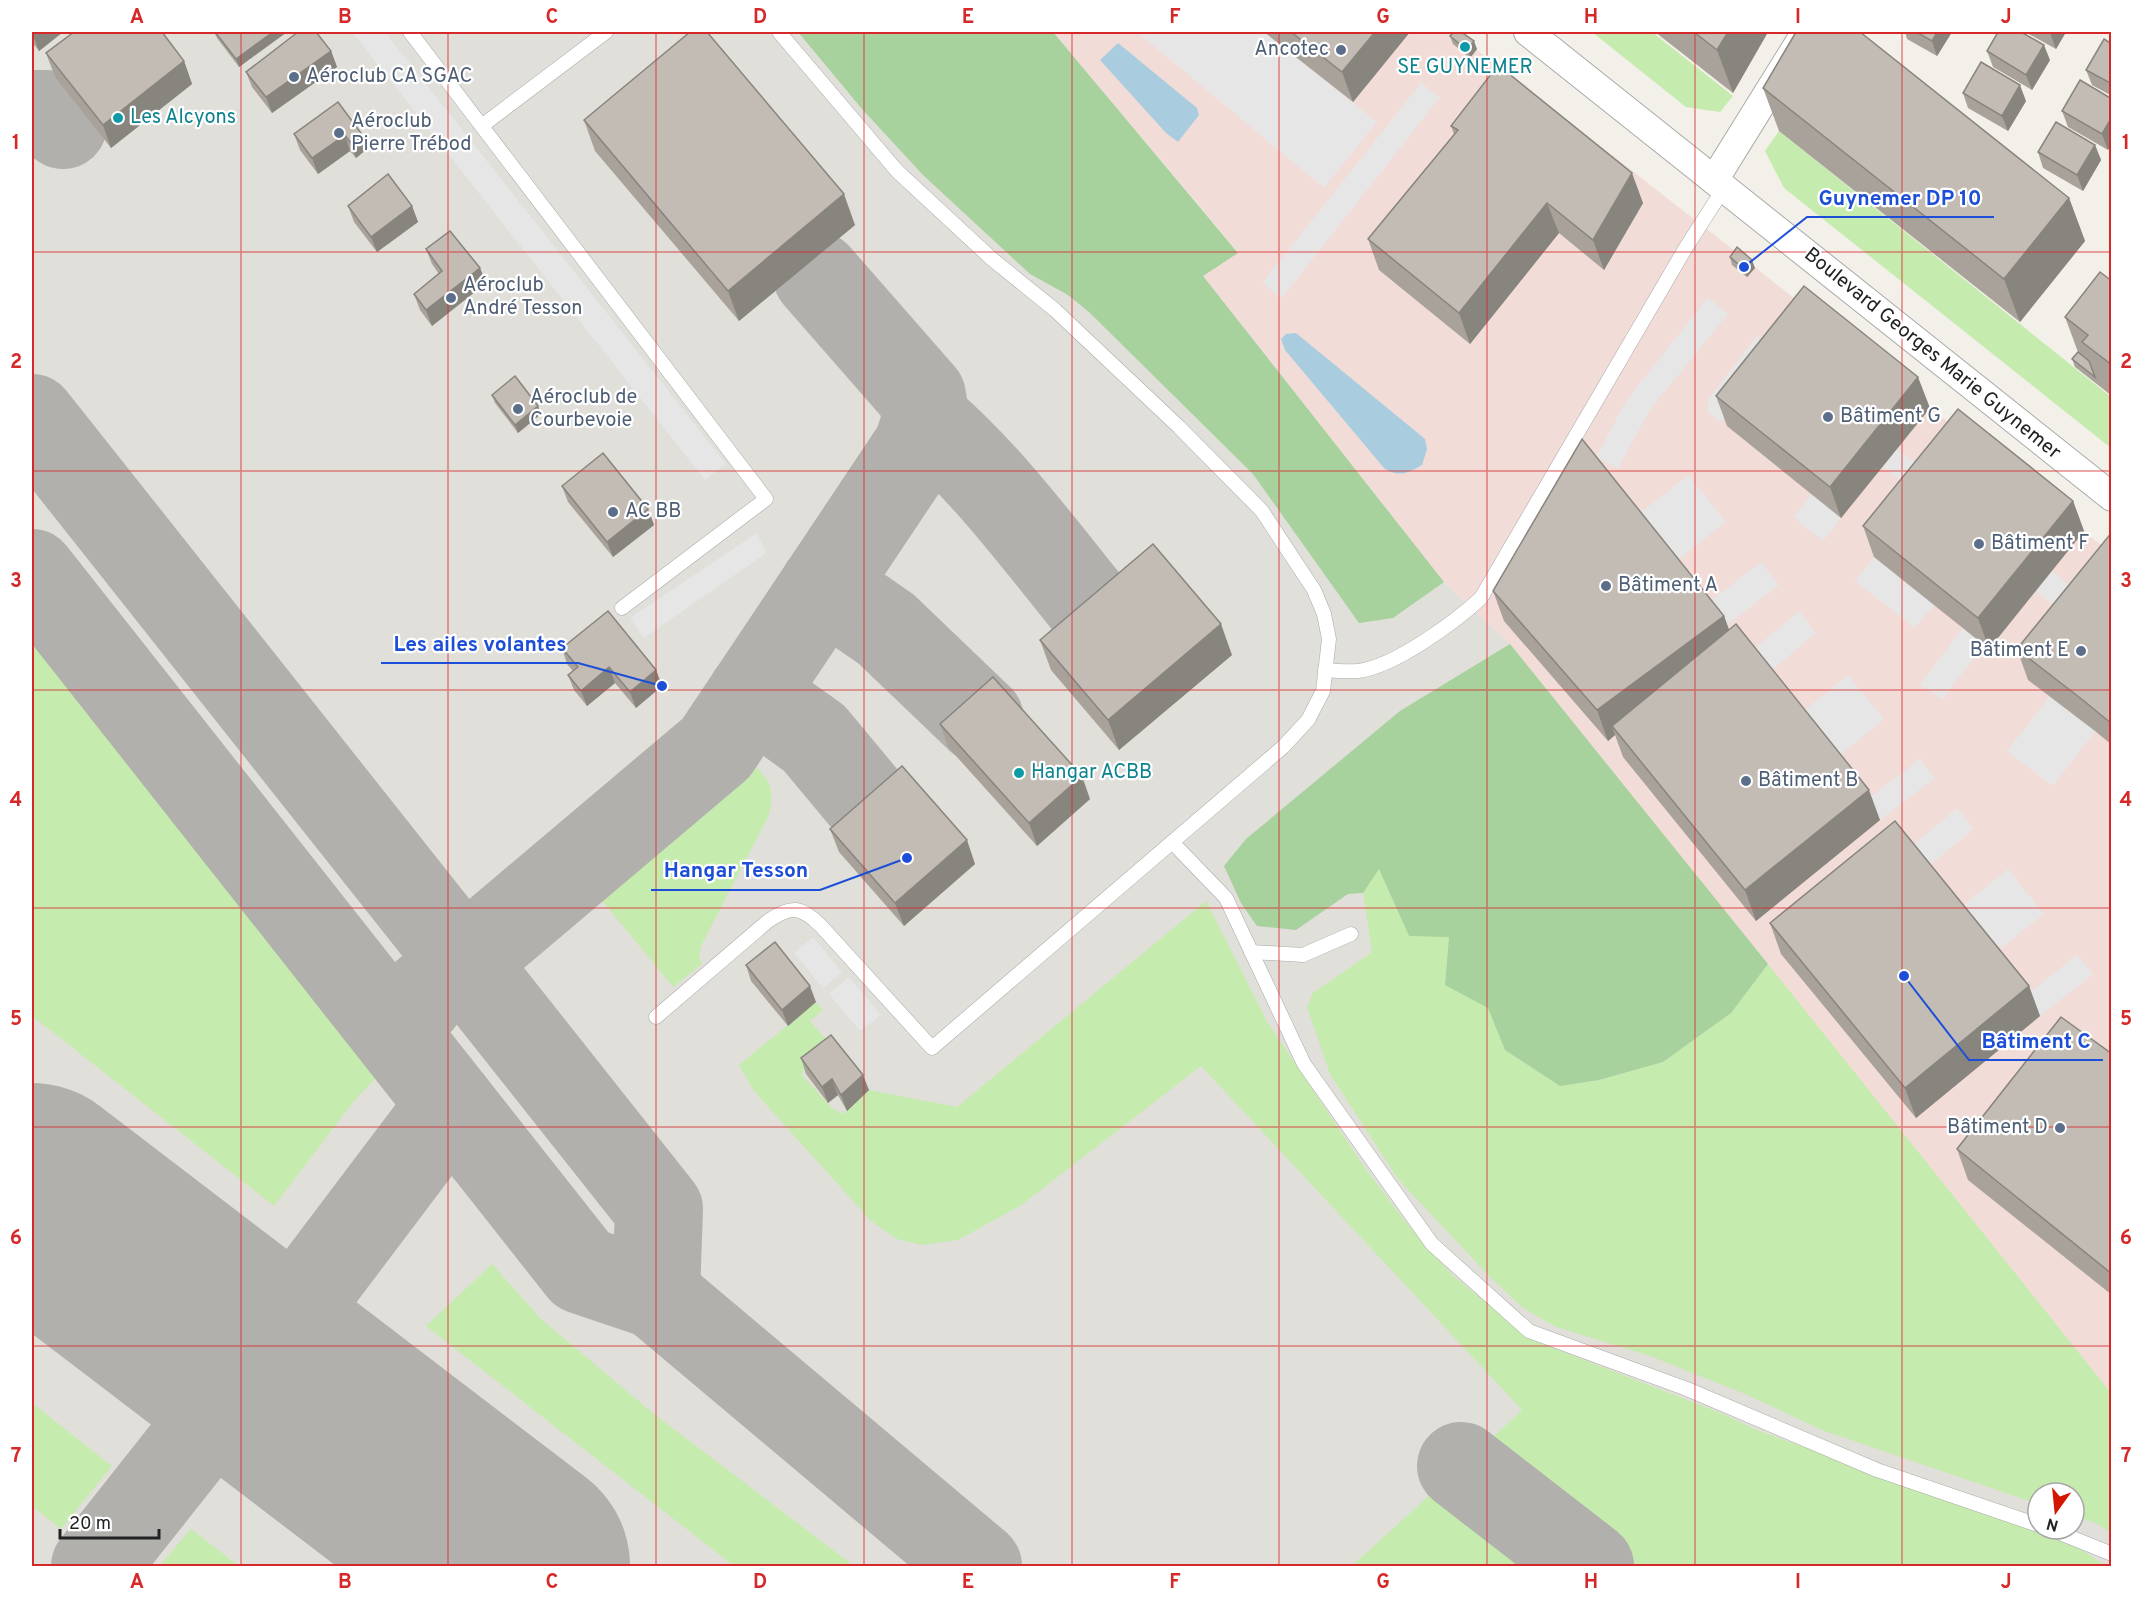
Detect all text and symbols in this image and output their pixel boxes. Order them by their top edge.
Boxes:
text: A [130,5,144,31]
text: B [338,5,352,31]
text: C [546,5,558,31]
text: D [753,5,767,31]
text: E [962,5,974,31]
text: F [1169,5,1181,31]
text: G [1376,5,1390,31]
text: H [1584,5,1598,31]
text: I [1795,5,1801,31]
text: J [2000,5,2012,31]
place label: Ancotec [1254,37,1329,63]
marker: SE GUYNEMER [1458,40,1472,54]
marker: Ancotec [1334,43,1348,57]
place label: SE GUYNEMER [1397,55,1533,81]
place label: Aéroclub CA SGAC [306,64,472,90]
marker: Aéroclub CA SGAC [287,70,301,84]
place label: Les Alcyons [130,105,236,131]
place label: Aéroclub Pierre Trébod [351,109,472,158]
marker: Les Alcyons [111,111,125,125]
marker: Aéroclub Pierre Trébod [332,126,346,140]
text: 1 [12,131,20,157]
text: 1 [2122,131,2130,157]
callout: Guynemer DP 10 [1807,178,1994,217]
text: Guynemer DP 10 [1818,186,1982,213]
street label: Boulevard Georges Marie Guynemer [1798,242,2066,466]
place label: Aéroclub André Tesson [463,273,583,322]
marker: Aéroclub André Tesson [444,291,458,305]
text: 2 [10,350,22,376]
text: 2 [2120,350,2132,376]
place label: Aéroclub de Courbevoie [530,385,637,434]
marker: Aéroclub de Courbevoie [511,402,525,416]
place label: Bâtiment G [1840,404,1941,430]
marker: Bâtiment G [1821,410,1835,424]
place label: AC BB [625,499,681,525]
marker: AC BB [606,505,620,519]
place label: Bâtiment F [1991,531,2090,557]
marker: Bâtiment F [1972,537,1986,551]
text: 3 [10,569,22,595]
text: 3 [2120,569,2132,595]
place label: Bâtiment A [1618,573,1718,599]
marker: Bâtiment A [1599,579,1613,593]
callout: Les ailes volantes [381,624,578,663]
text: Les ailes volantes [393,632,567,659]
place label: Bâtiment E [1970,638,2069,664]
marker: Bâtiment E [2074,644,2088,658]
place label: Hangar ACBB [1031,760,1152,786]
marker: Hangar ACBB [1012,766,1026,780]
place label: Bâtiment B [1758,768,1858,794]
marker: Bâtiment B [1739,774,1753,788]
text: 4 [10,788,22,814]
text: 4 [2120,788,2132,814]
callout: Hangar Tesson [651,851,820,890]
text: Hangar Tesson [664,858,808,885]
text: 5 [10,1007,22,1033]
text: 5 [2120,1007,2132,1033]
callout: Bâtiment C [1969,1021,2103,1060]
text: Bâtiment C [1981,1029,2091,1056]
place label: Bâtiment D [1947,1115,2048,1141]
marker: Bâtiment D [2053,1121,2067,1135]
text: 6 [10,1226,22,1252]
text: 6 [2120,1226,2132,1252]
text: 7 [11,1444,21,1470]
text: 7 [2121,1444,2131,1470]
north arrow [2026,1481,2086,1541]
scale bar [60,1502,159,1540]
text: N [2044,1512,2061,1535]
text: 20 m [69,1513,111,1536]
text: A [130,1570,144,1596]
text: B [338,1570,352,1596]
text: C [546,1570,558,1596]
text: D [753,1570,767,1596]
text: E [962,1570,974,1596]
text: F [1169,1570,1181,1596]
text: G [1376,1570,1390,1596]
text: H [1584,1570,1598,1596]
text: I [1795,1570,1801,1596]
text: J [2000,1570,2012,1596]

